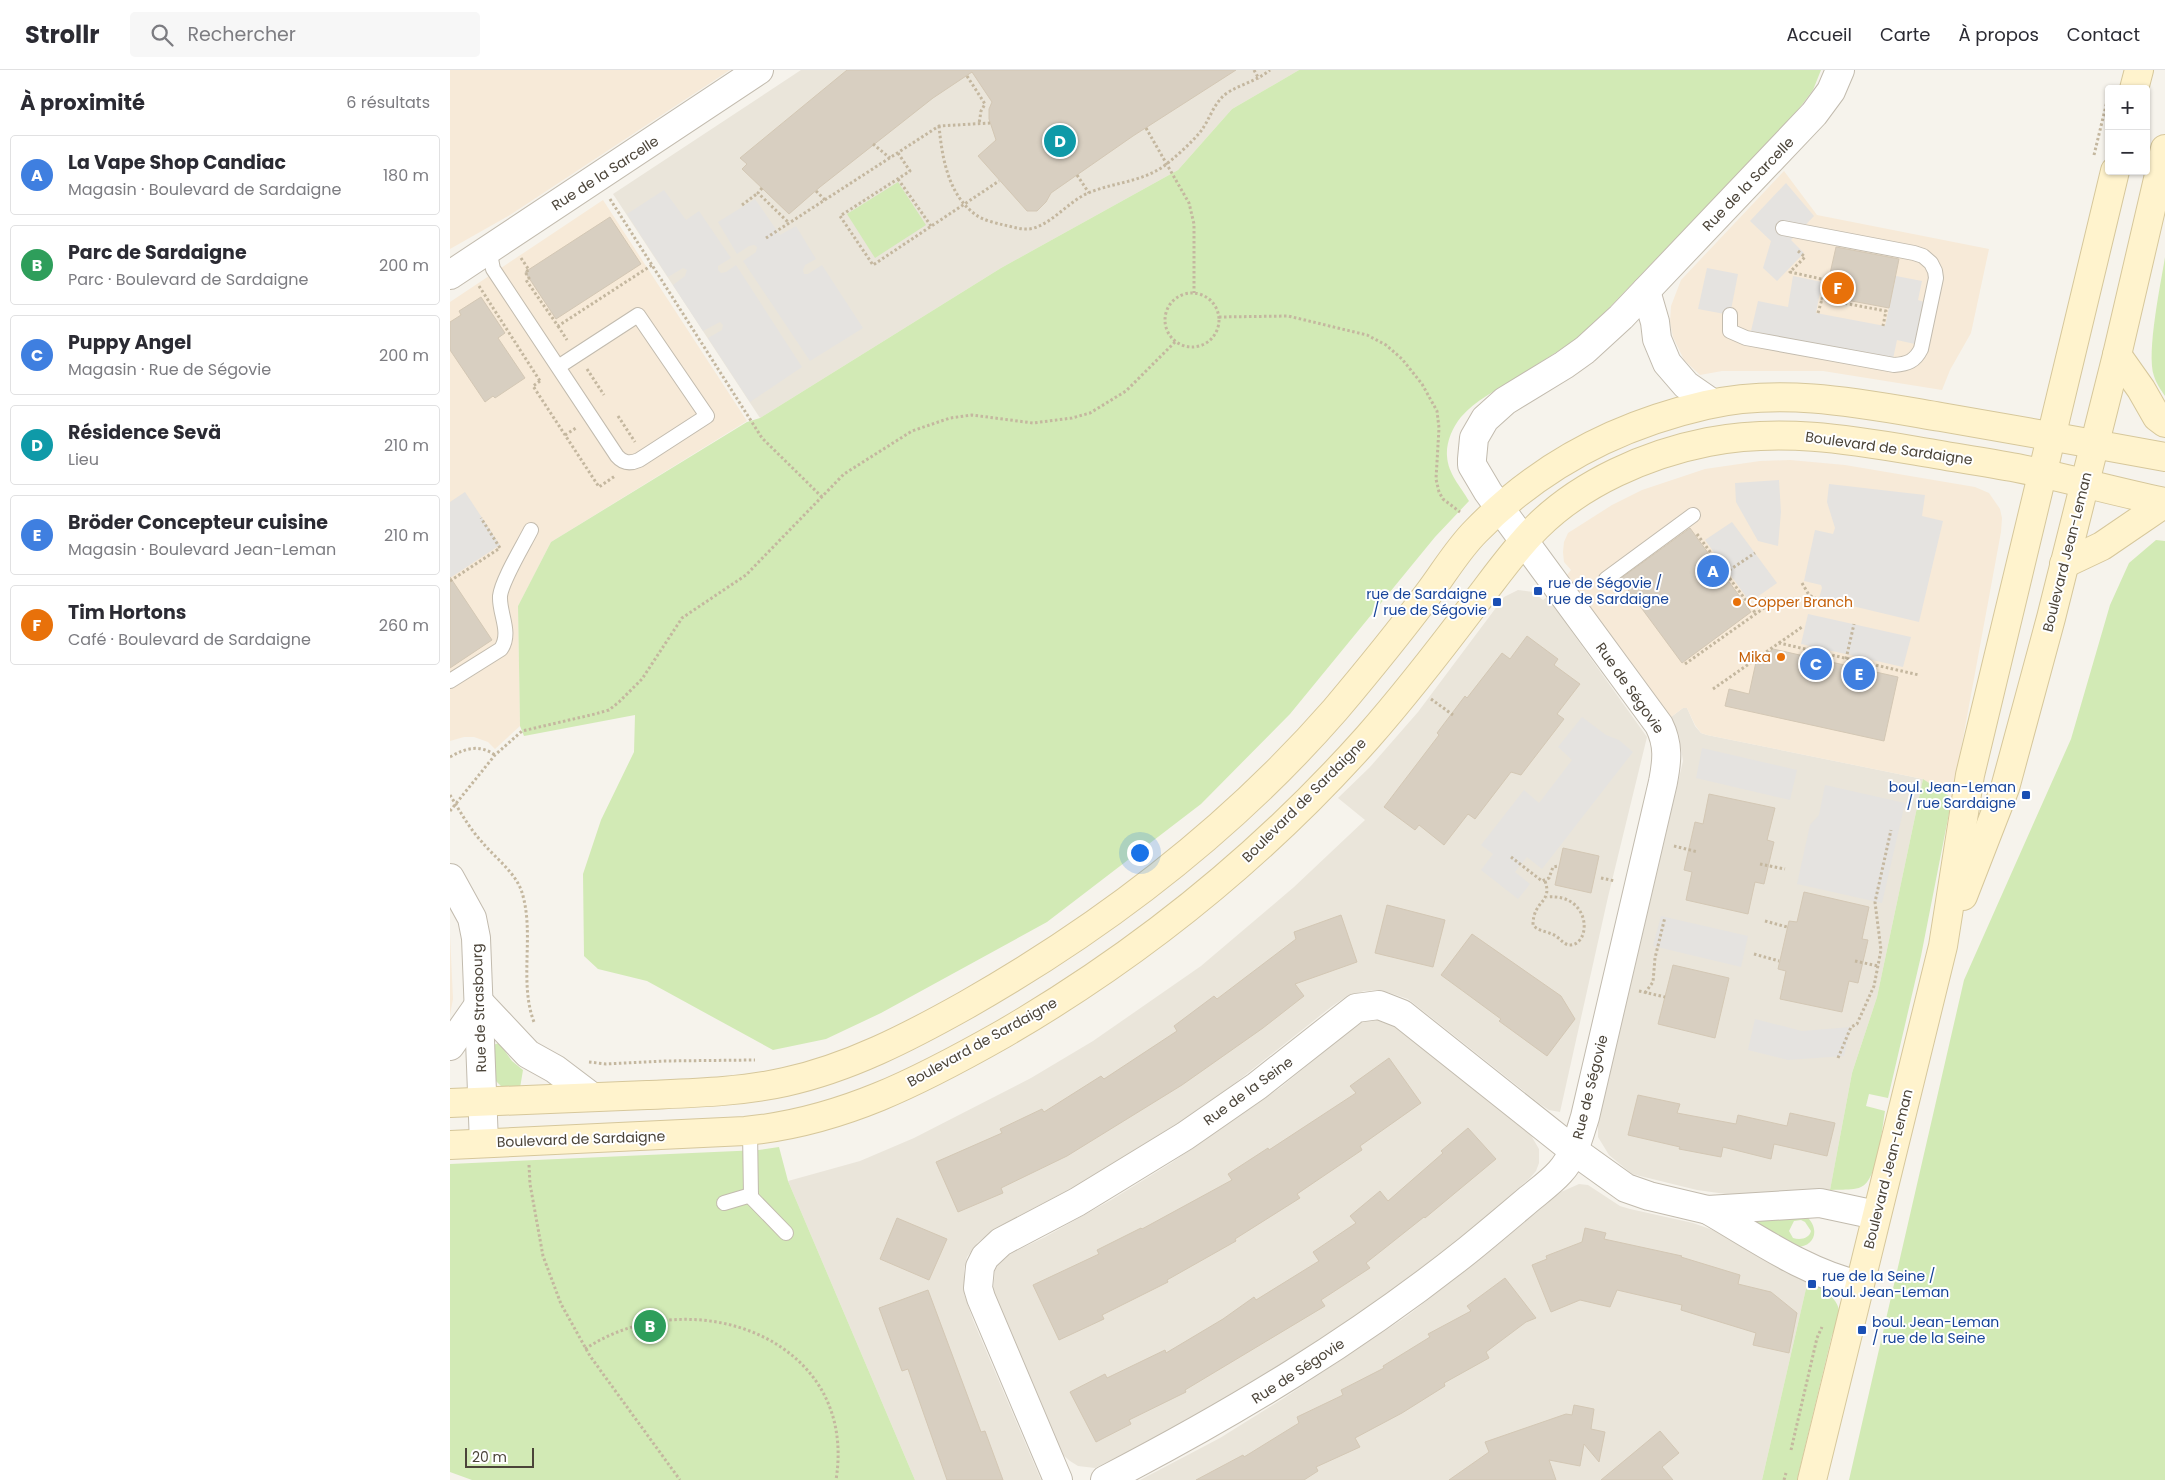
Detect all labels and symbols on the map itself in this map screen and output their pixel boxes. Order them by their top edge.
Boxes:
pin: D [1044,122,1076,160]
street label: Rue de la Sarcelle [548,131,663,215]
street label: Rue de la Sarcelle [1698,132,1799,236]
pin: F [1822,269,1854,307]
street label: Boulevard de Sardaigne [1804,426,1974,470]
street label: Boulevard Jean-Leman [2037,470,2097,634]
pin: A [1697,552,1729,590]
place label: rue de Ségovie / rue de Sardaigne [1548,573,1669,609]
place label: rue de Sardaigne / rue de Ségovie [1366,584,1487,620]
marker: rue de Ségovie / rue de Sardaigne [1532,585,1544,597]
place label: Copper Branch [1747,592,1853,612]
marker: rue de Sardaigne / rue de Ségovie [1491,596,1503,608]
marker: Copper Branch [1731,596,1743,608]
street label: Rue de Ségovie [1591,638,1669,738]
pin: C [1800,645,1832,683]
place label: Mika [1739,647,1771,667]
marker: Mika [1775,651,1787,663]
pin: E [1843,655,1875,693]
street label: Boulevard de Sardaigne [1237,733,1371,867]
place label: boul. Jean-Leman / rue Sardaigne [1889,777,2016,813]
marker: boul. Jean-Leman / rue Sardaigne [2020,789,2032,801]
your location [1127,840,1153,866]
street label: Rue de Strasbourg [467,943,491,1073]
street label: Boulevard de Sardaigne [903,992,1061,1092]
street label: Rue de Ségovie [1567,1032,1613,1141]
street label: Rue de la Seine [1199,1051,1297,1130]
street label: Boulevard Jean-Leman [1858,1087,1918,1251]
street label: Boulevard de Sardaigne [496,1126,666,1152]
place label: rue de la Seine / boul. Jean-Leman [1822,1266,1949,1302]
marker: rue de la Seine / boul. Jean-Leman [1806,1278,1818,1290]
pin: B [634,1307,666,1345]
place label: boul. Jean-Leman / rue de la Seine [1872,1312,1999,1348]
marker: boul. Jean-Leman / rue de la Seine [1856,1324,1868,1336]
street label: Rue de Ségovie [1248,1333,1349,1409]
scale bar [465,1445,534,1468]

